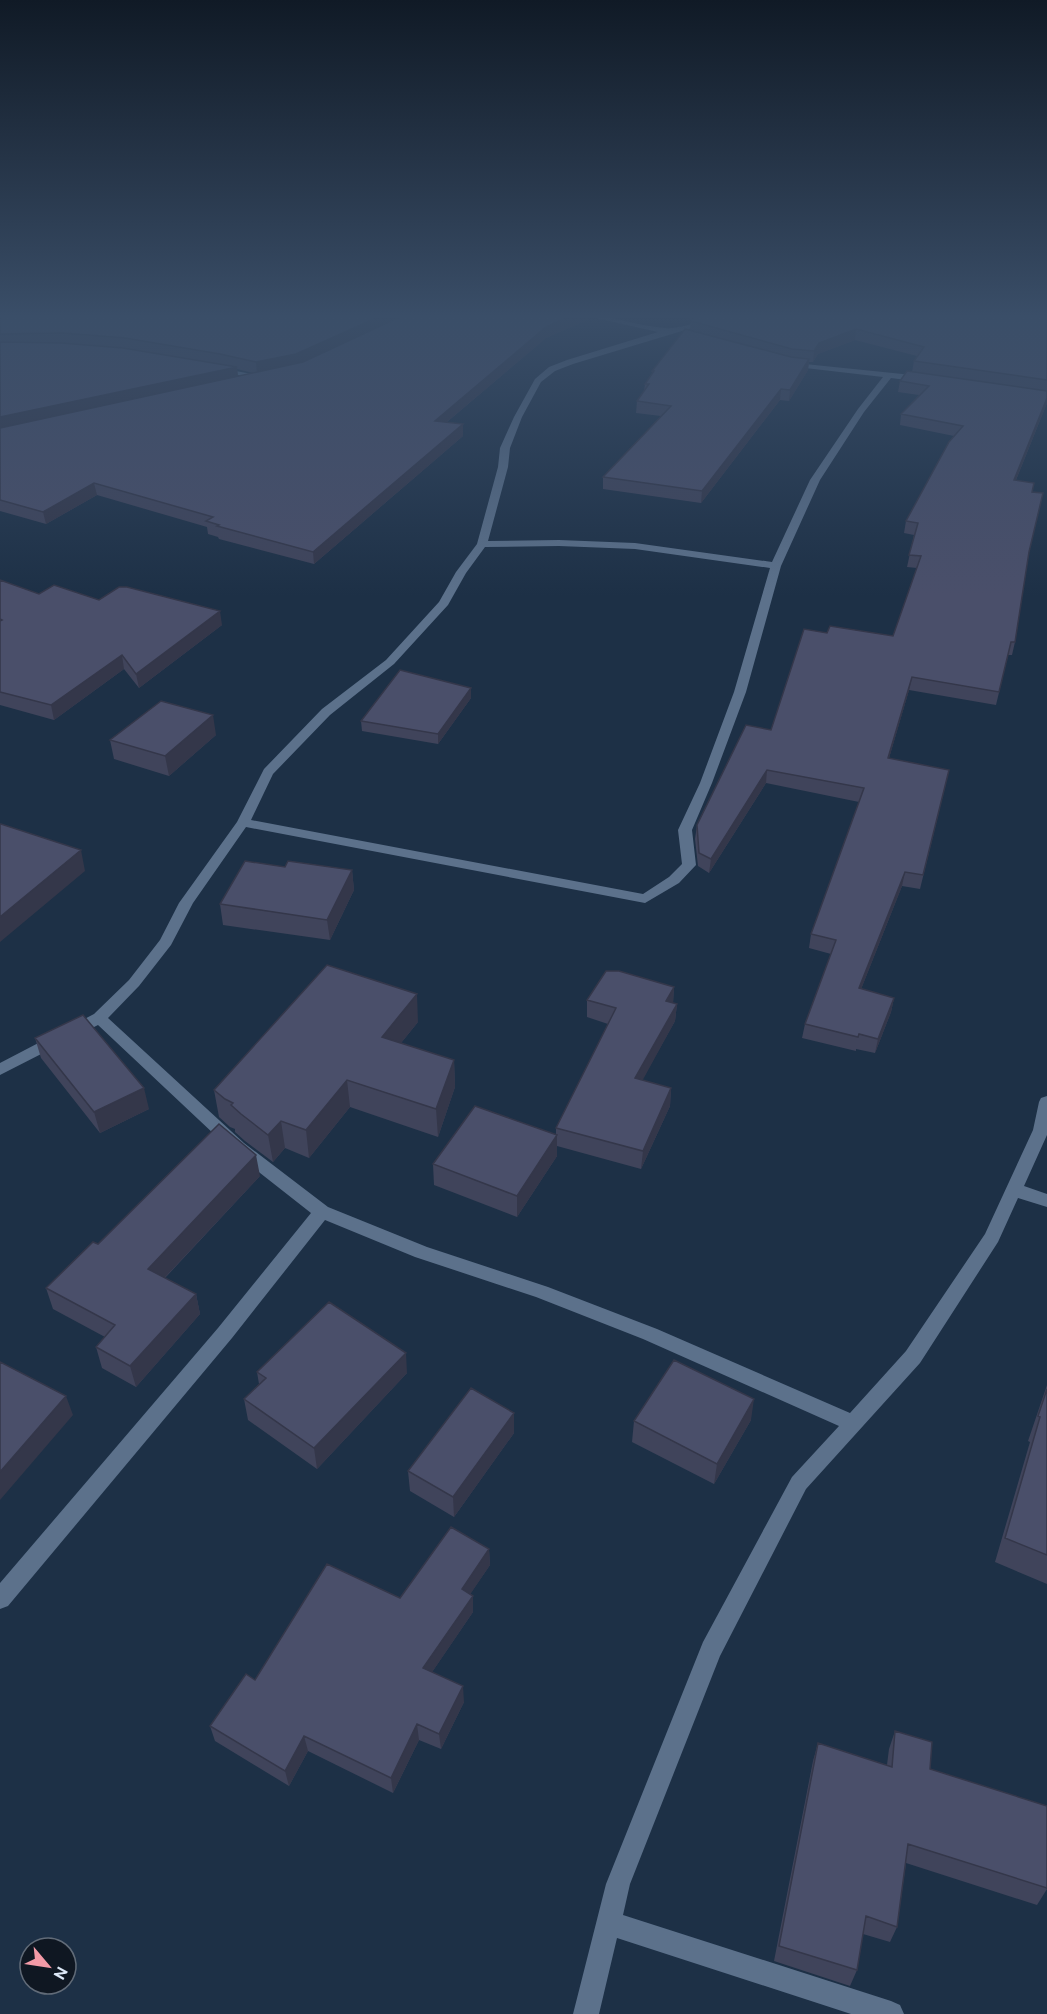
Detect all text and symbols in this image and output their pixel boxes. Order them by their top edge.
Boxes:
north arrow [18,1936,78,1996]
text: N [50,1964,72,1983]

